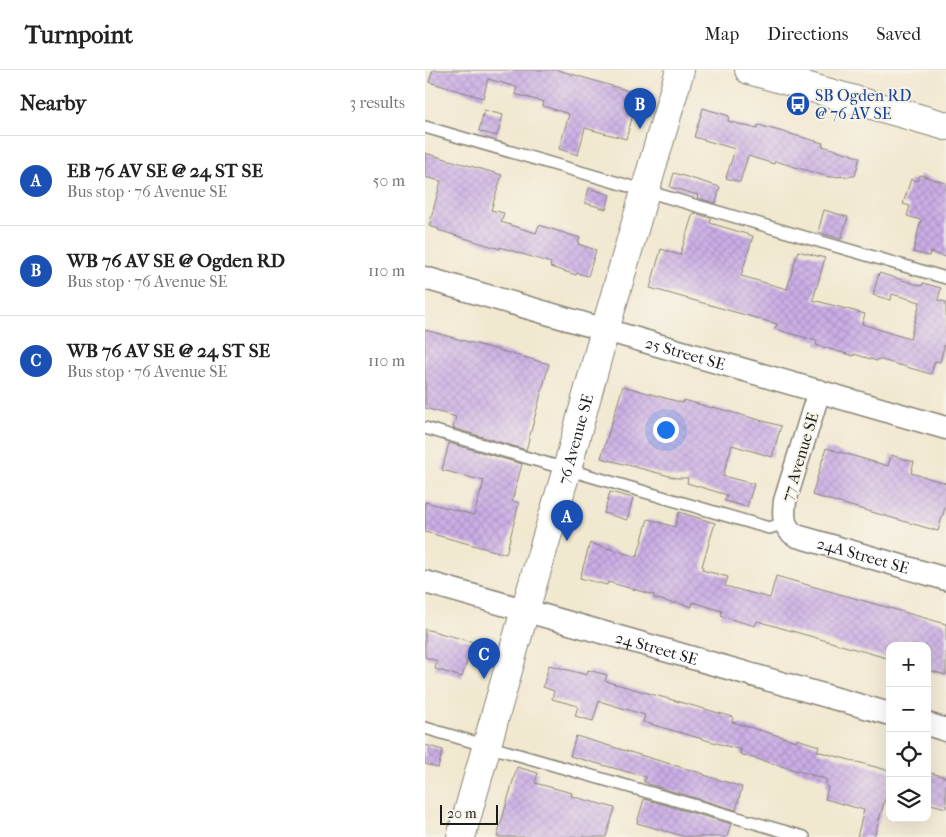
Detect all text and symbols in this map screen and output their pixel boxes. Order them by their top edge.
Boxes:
text: Turnpoint [25,21,133,49]
text: Map [705,24,739,45]
text: Directions [767,24,848,45]
text: Saved [876,24,921,45]
place label: SB Ogden RD @ 76 AV SE [815,86,911,123]
pin: B [624,88,656,129]
text: Nearby [20,91,86,115]
bus stop icon: SB Ogden RD @ 76 AV SE [785,91,811,117]
text: 3 results [349,93,405,112]
text: EB 76 AV SE @ 24 ST SE [67,160,263,182]
text: A [31,171,41,190]
text: 50 m [373,171,405,190]
text: Bus stop · 76 Avenue SE [67,182,227,201]
text: WB 76 AV SE @ Ogden RD [67,250,285,272]
text: B [31,261,41,280]
text: 110 m [368,261,405,280]
text: Bus stop · 76 Avenue SE [67,272,227,291]
street label: 25 Street SE [643,332,728,374]
text: WB 76 AV SE @ 24 ST SE [67,340,270,362]
text: C [31,351,41,370]
text: 110 m [368,351,405,370]
text: Bus stop · 76 Avenue SE [67,362,227,381]
street label: 76 Avenue SE [553,391,597,487]
street label: 77 Avenue SE [777,410,823,504]
your location [653,417,679,443]
pin: A [551,500,583,541]
street label: 24A Street SE [815,533,912,577]
street label: 24 Street SE [613,627,700,669]
pin: C [468,638,500,679]
map controls [886,642,931,822]
button: + [886,642,931,687]
button: − [886,687,931,732]
button: locate [886,732,931,777]
button: layers [886,777,931,822]
scale bar [440,802,497,825]
text: 20 m [447,805,477,822]

